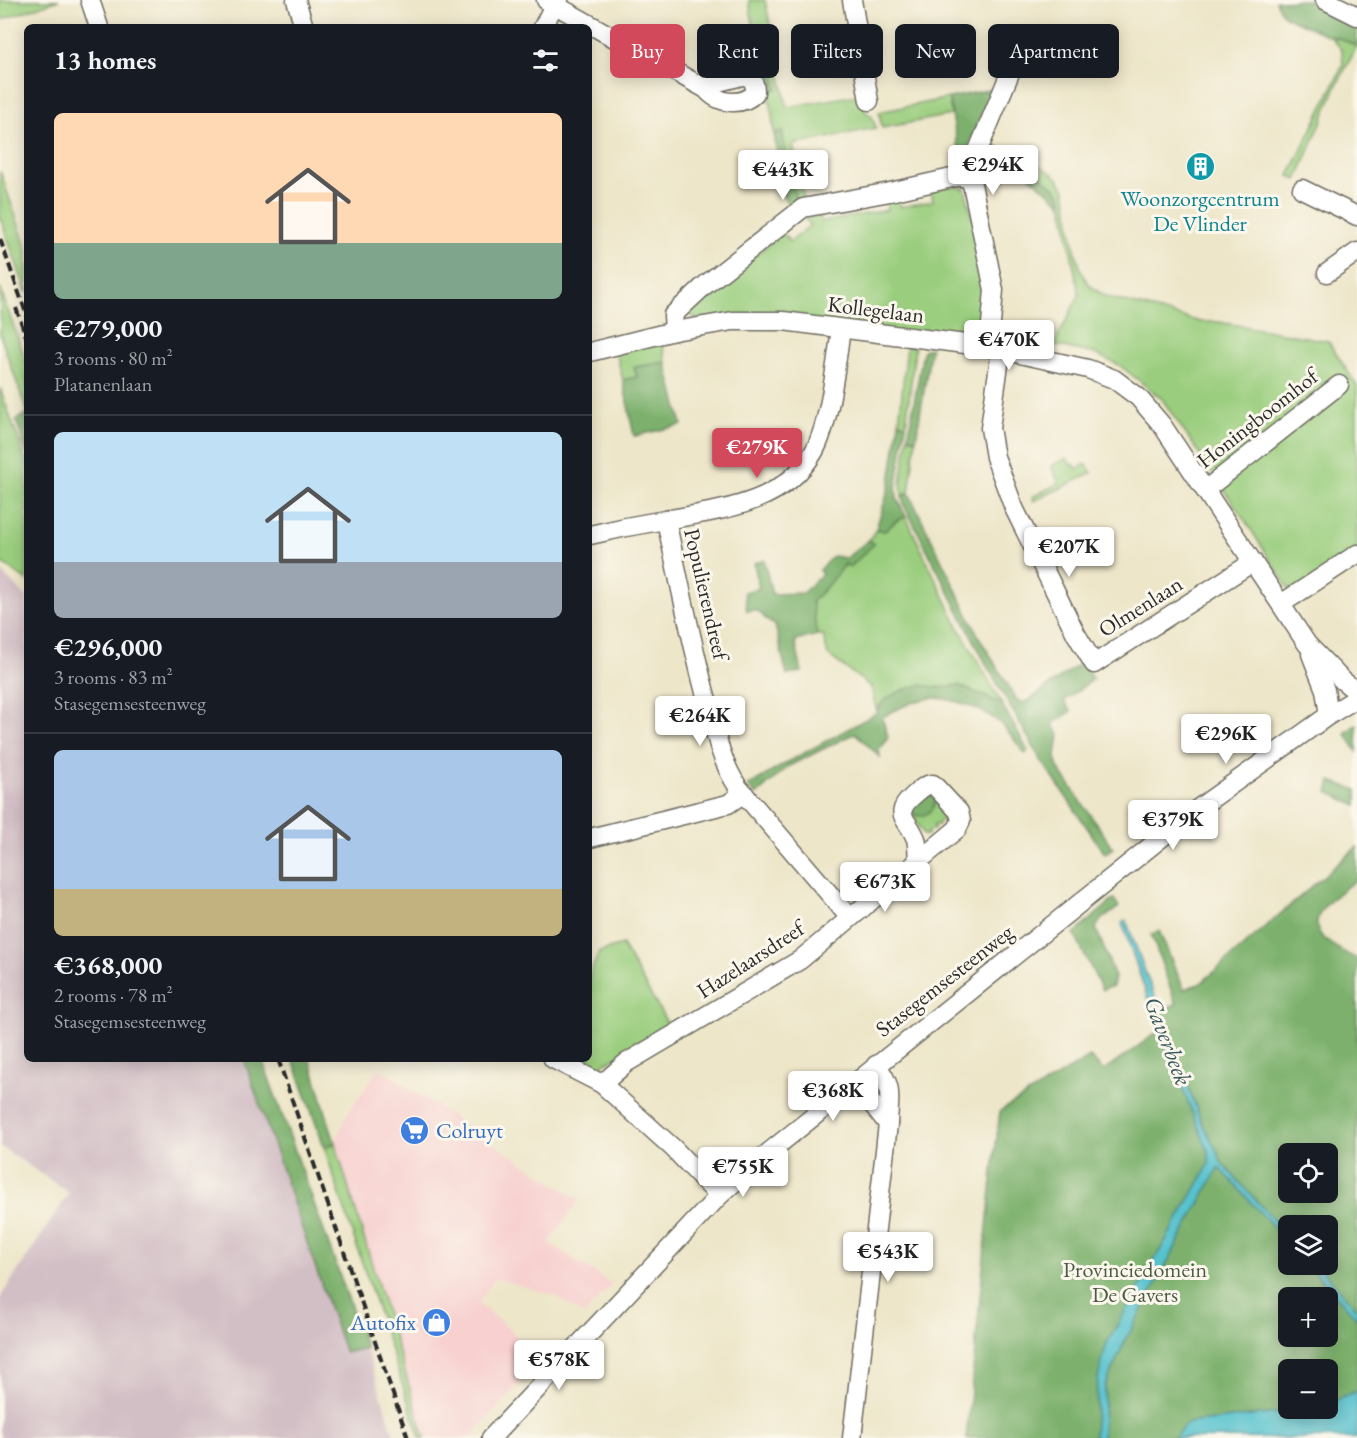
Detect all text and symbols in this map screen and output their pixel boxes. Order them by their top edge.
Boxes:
chip: Buy [610,24,685,78]
chip: Rent [697,24,779,78]
chip: Filters [791,24,883,78]
chip: New [895,24,976,78]
chip: Apartment [988,24,1119,78]
text: 13 homes [54,43,156,77]
icon: filters [529,44,562,77]
pin: €294K [951,145,1035,196]
pin: €443K [741,150,825,201]
building icon: Woonzorgcentrum De Vlinder [1184,150,1216,182]
text: €294K [962,151,1024,177]
icon: home [254,152,362,260]
text: €443K [752,156,814,182]
place label: Woonzorgcentrum De Vlinder [1120,184,1280,238]
street label: Kollegelaan [826,289,926,330]
text: €279,000 [54,311,162,345]
pin: €470K [967,320,1051,371]
text: €470K [978,326,1040,352]
text: 3 rooms · 80 m² [54,345,173,371]
street label: Honingboomhof [1191,360,1326,475]
text: Platanenlaan [54,371,152,397]
pin: €279K [715,428,799,479]
text: €279K [726,434,788,460]
icon: home [254,471,362,579]
street label: Populierendreef [677,525,736,666]
pin: €207K [1027,527,1111,578]
text: €207K [1038,533,1100,559]
street label: Olmenlaan [1093,569,1188,644]
text: €296,000 [54,630,162,664]
text: 3 rooms · 83 m² [54,664,173,690]
text: Stasegemsesteenweg [54,690,206,716]
pin: €264K [658,696,742,747]
text: €264K [669,702,731,728]
pin: €296K [1184,714,1268,765]
text: €296K [1195,720,1257,746]
icon: home [254,789,362,897]
pin: €379K [1131,800,1215,851]
text: €379K [1142,806,1204,832]
pin: €673K [843,862,927,913]
text: €673K [854,868,916,894]
street label: Hazelaarsdreef [691,912,812,1005]
street label: Stasegemsesteenweg [869,917,1019,1043]
text: €368,000 [54,948,162,982]
text: 2 rooms · 78 m² [54,982,173,1008]
water label: Gaverbeek [1137,992,1200,1090]
text: Stasegemsesteenweg [54,1008,206,1034]
pin: €368K [791,1071,875,1122]
text: €368K [802,1077,864,1103]
supermarket icon: Colruyt [399,1114,431,1146]
place label: Colruyt [436,1116,503,1145]
map controls [1278,1143,1338,1419]
button: locate [1278,1143,1338,1203]
pin: €755K [701,1147,785,1198]
text: €755K [712,1153,774,1179]
button: layers [1278,1215,1338,1275]
pin: €543K [846,1232,930,1283]
text: €543K [857,1238,919,1264]
park label: Provinciedomein De Gavers [1063,1255,1207,1309]
button: + [1278,1287,1338,1347]
shop icon: Autofix [421,1306,453,1338]
place label: Autofix [350,1308,417,1337]
pin: €578K [517,1340,601,1391]
text: €578K [528,1346,590,1372]
button: − [1278,1359,1338,1419]

